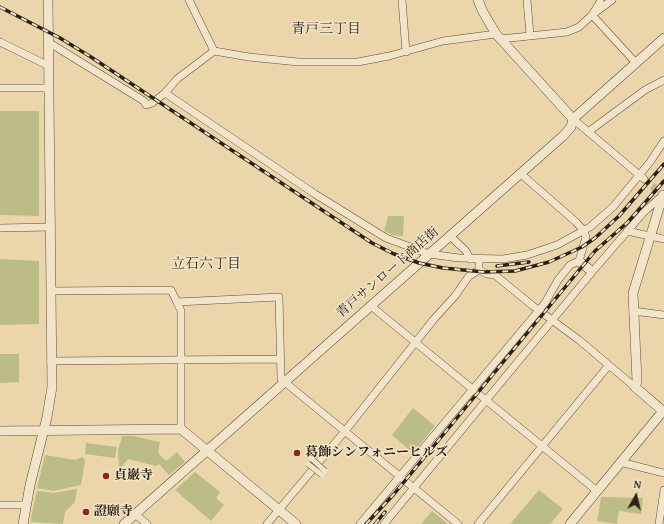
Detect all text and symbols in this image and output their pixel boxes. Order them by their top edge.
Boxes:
district label: 青戸三丁目 [291,21,361,37]
street label: 青戸サンロード商店街 [334,224,442,322]
district label: 立石六丁目 [171,256,241,272]
place label: 葛飾シンフォニーヒルズ [305,445,448,461]
marker: 葛飾シンフォニーヒルズ [292,448,302,458]
place label: 貞巖寺 [114,468,153,484]
marker: 貞巖寺 [101,471,111,481]
north arrow [616,476,656,516]
text: N [633,476,642,493]
place label: 證願寺 [94,504,133,520]
marker: 證願寺 [81,507,91,517]

